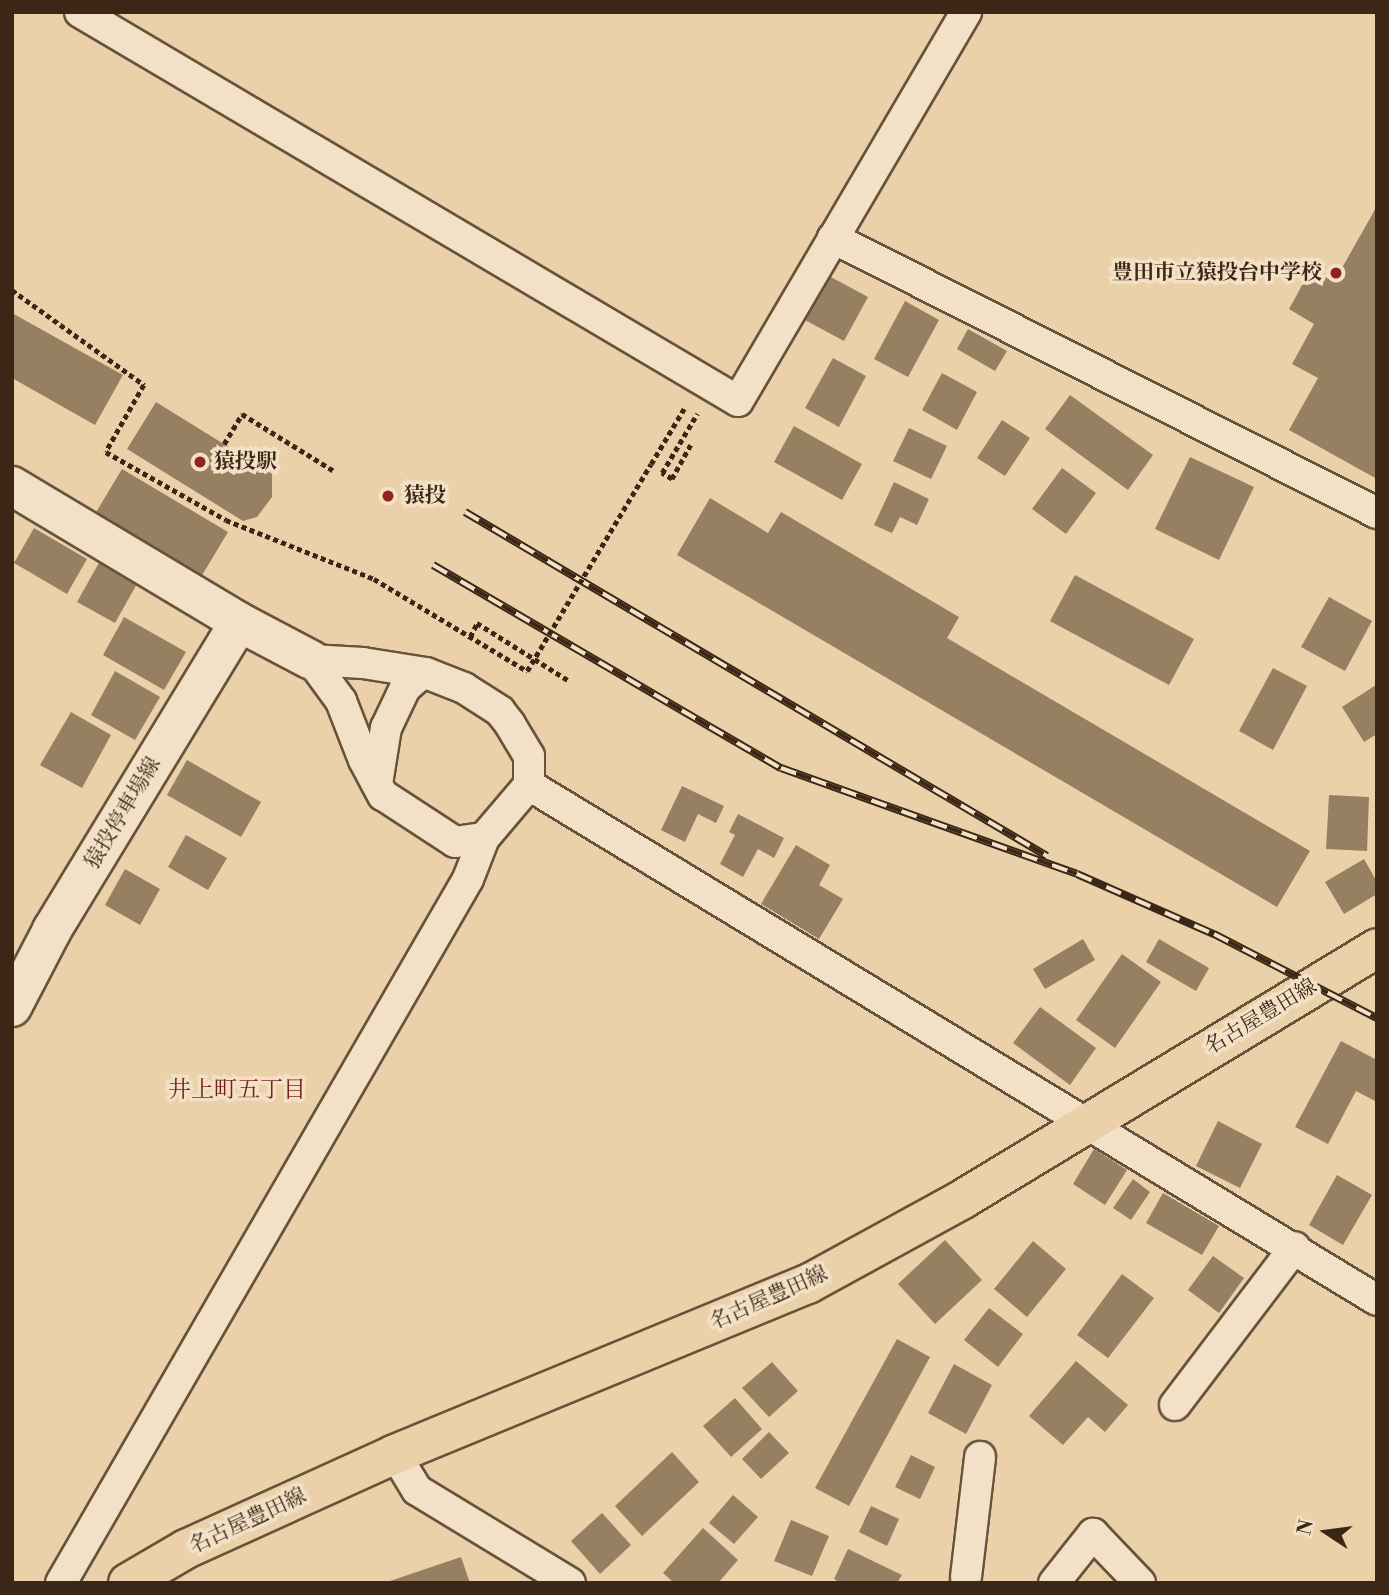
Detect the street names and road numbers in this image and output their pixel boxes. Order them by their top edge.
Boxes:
street label: 猿投停車場線 [80,753,166,873]
street label: 名古屋豊田線 [1201,974,1321,1060]
street label: 名古屋豊田線 [706,1261,832,1335]
street label: 名古屋豊田線 [186,1483,310,1559]

